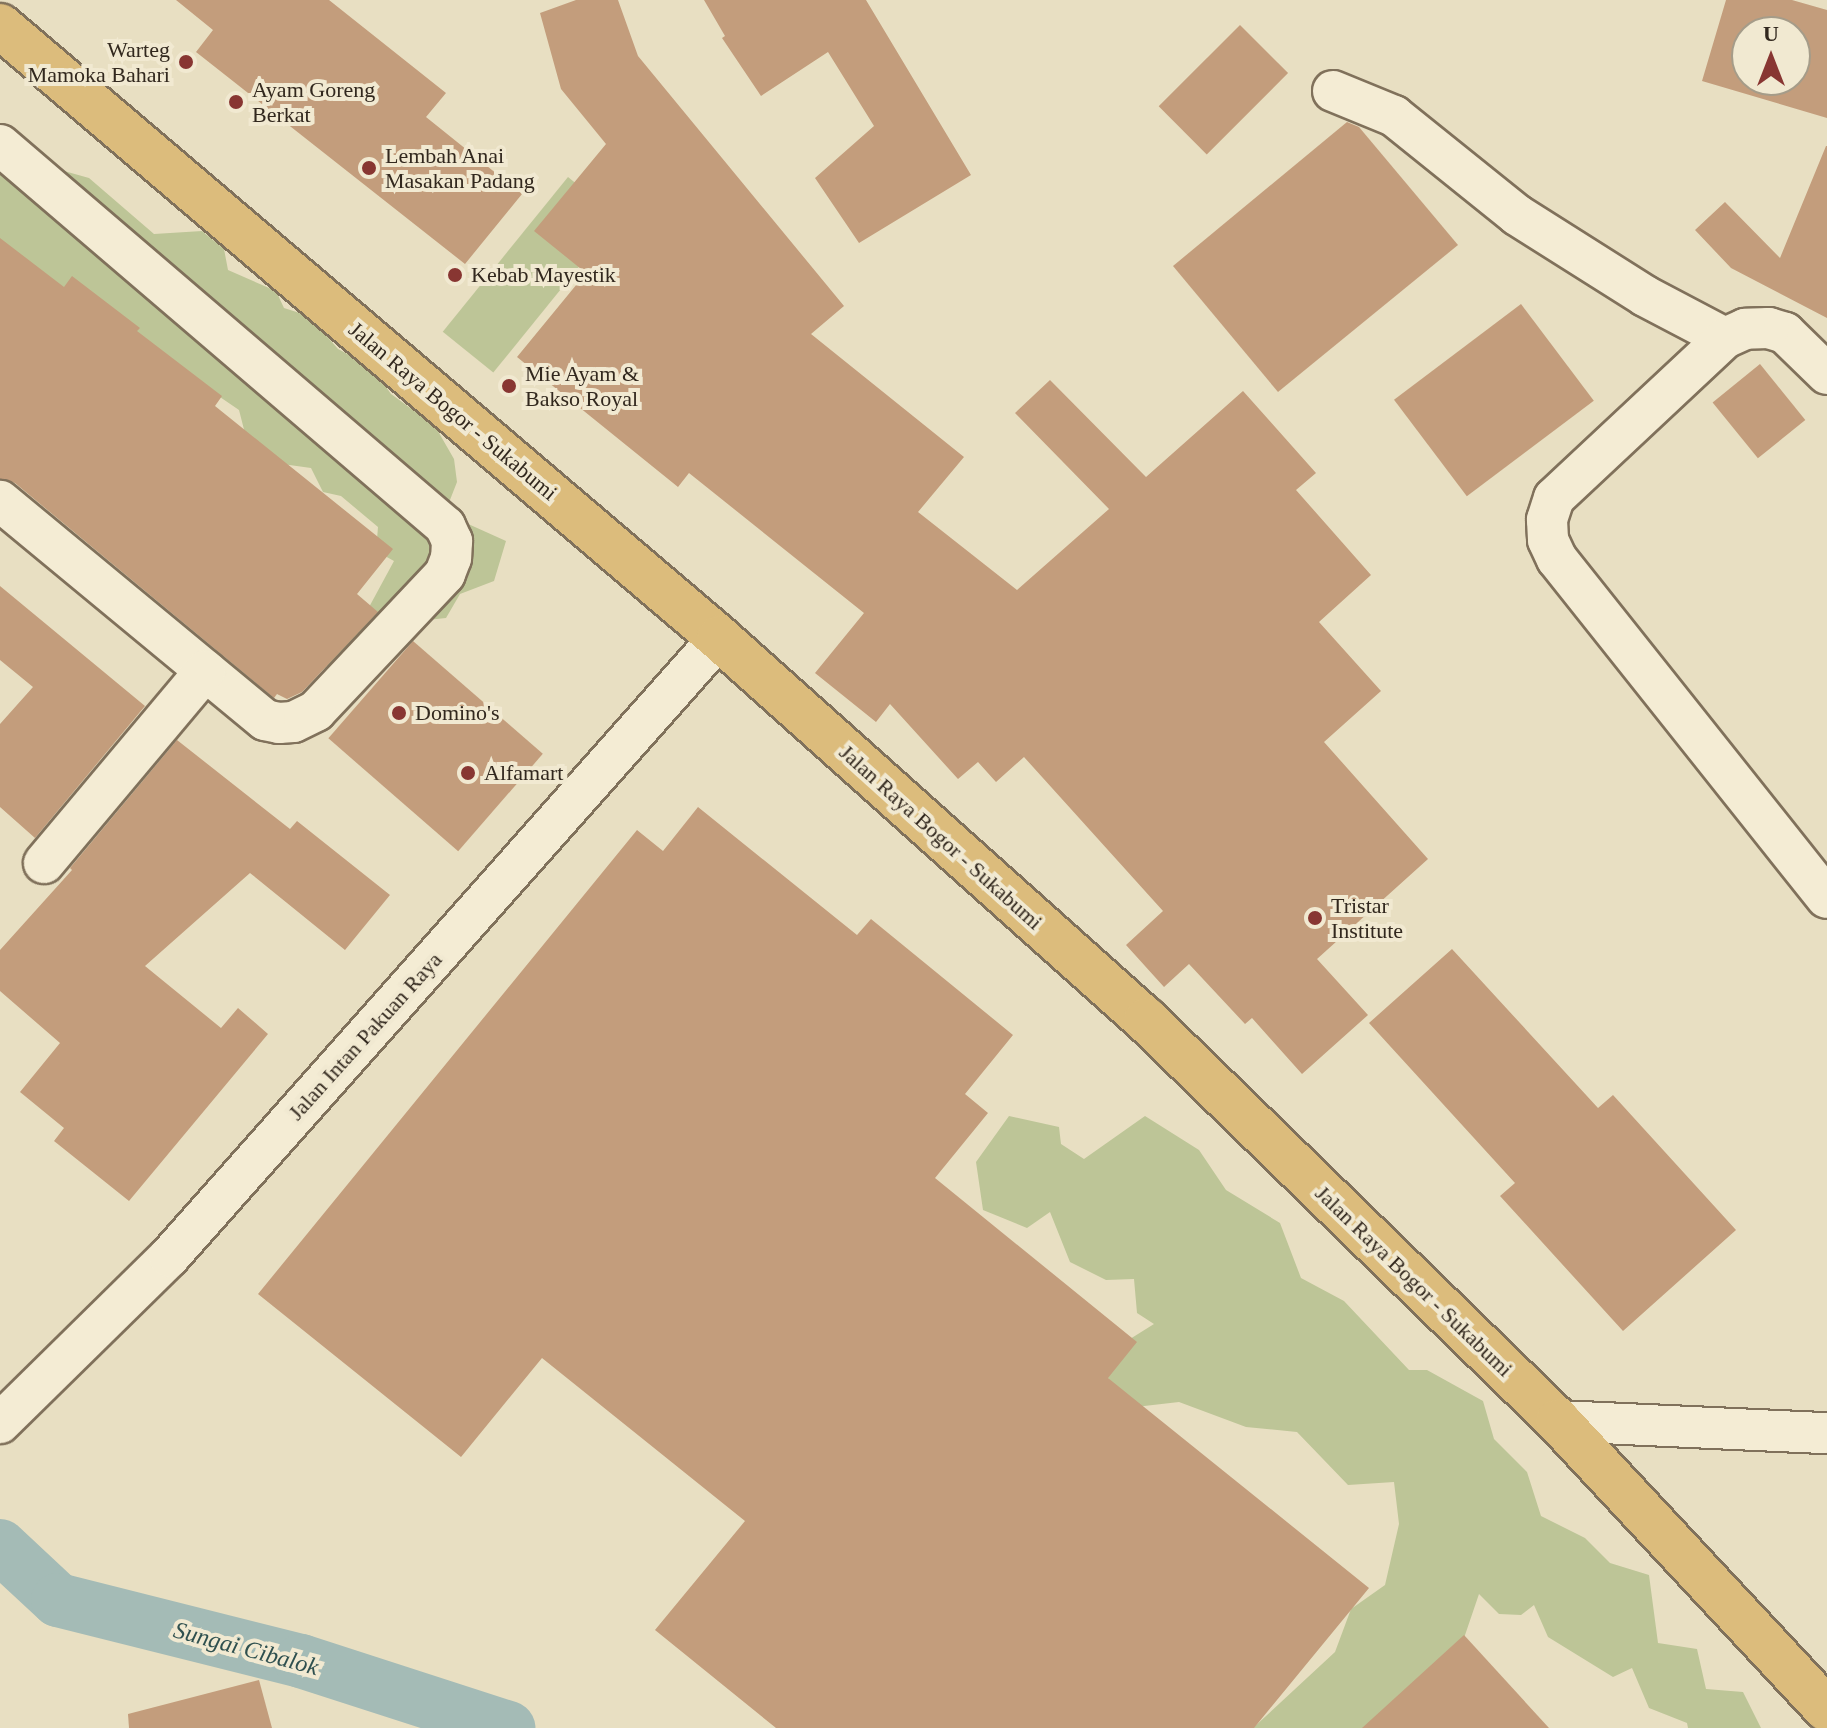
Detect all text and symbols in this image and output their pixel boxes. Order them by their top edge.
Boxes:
north arrow [1731,16,1811,96]
text: U [1763,21,1779,46]
place label: Warteg Mamoka Bahari [28,36,170,88]
marker: Warteg Mamoka Bahari [177,53,195,71]
place label: Ayam Goreng Berkat [252,76,375,128]
marker: Ayam Goreng Berkat [227,93,245,111]
place label: Lembah Anai Masakan Padang [385,142,535,194]
marker: Lembah Anai Masakan Padang [360,159,378,177]
place label: Kebab Mayestik [471,262,616,288]
marker: Kebab Mayestik [446,266,464,284]
street label: Jalan Raya Bogor - Sukabumi [343,316,563,506]
place label: Mie Ayam & Bakso Royal [525,360,640,412]
marker: Mie Ayam & Bakso Royal [500,377,518,395]
place label: Domino's [415,700,500,726]
marker: Domino's [390,704,408,722]
street label: Jalan Raya Bogor - Sukabumi [834,739,1048,935]
place label: Alfamart [484,760,563,786]
marker: Alfamart [459,764,477,782]
place label: Tristar Institute [1331,892,1403,944]
marker: Tristar Institute [1306,909,1324,927]
street label: Jalan Intan Pakuan Raya [283,947,447,1125]
street label: Jalan Raya Bogor - Sukabumi [1310,1180,1518,1382]
water label: Sungai Cibalok [170,1616,322,1682]

